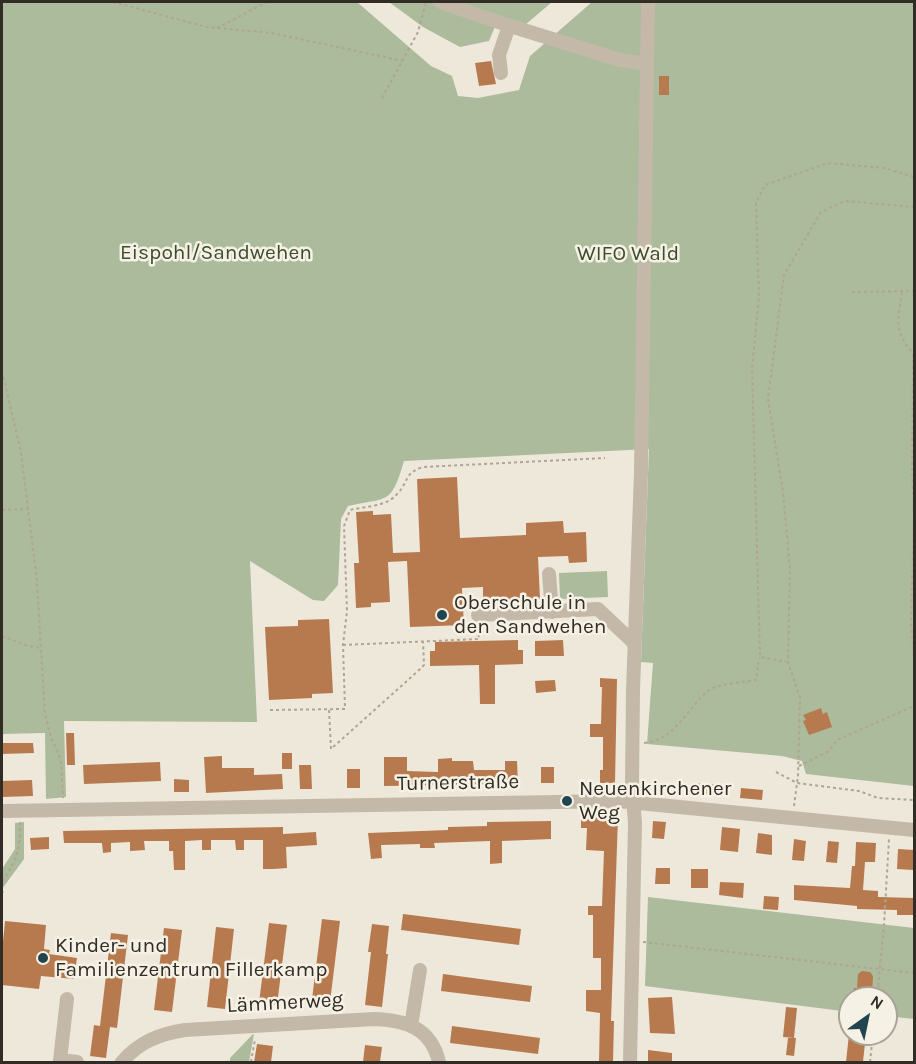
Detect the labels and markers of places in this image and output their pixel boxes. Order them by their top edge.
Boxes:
place label: Oberschule in den Sandwehen [454,590,606,640]
marker: Oberschule in den Sandwehen [435,608,449,622]
place label: Neuenkirchener Weg [579,776,731,826]
marker: Neuenkirchener Weg [560,794,574,808]
place label: Kinder- und Familienzentrum Fillerkamp [55,933,328,983]
marker: Kinder- und Familienzentrum Fillerkamp [36,951,50,965]

